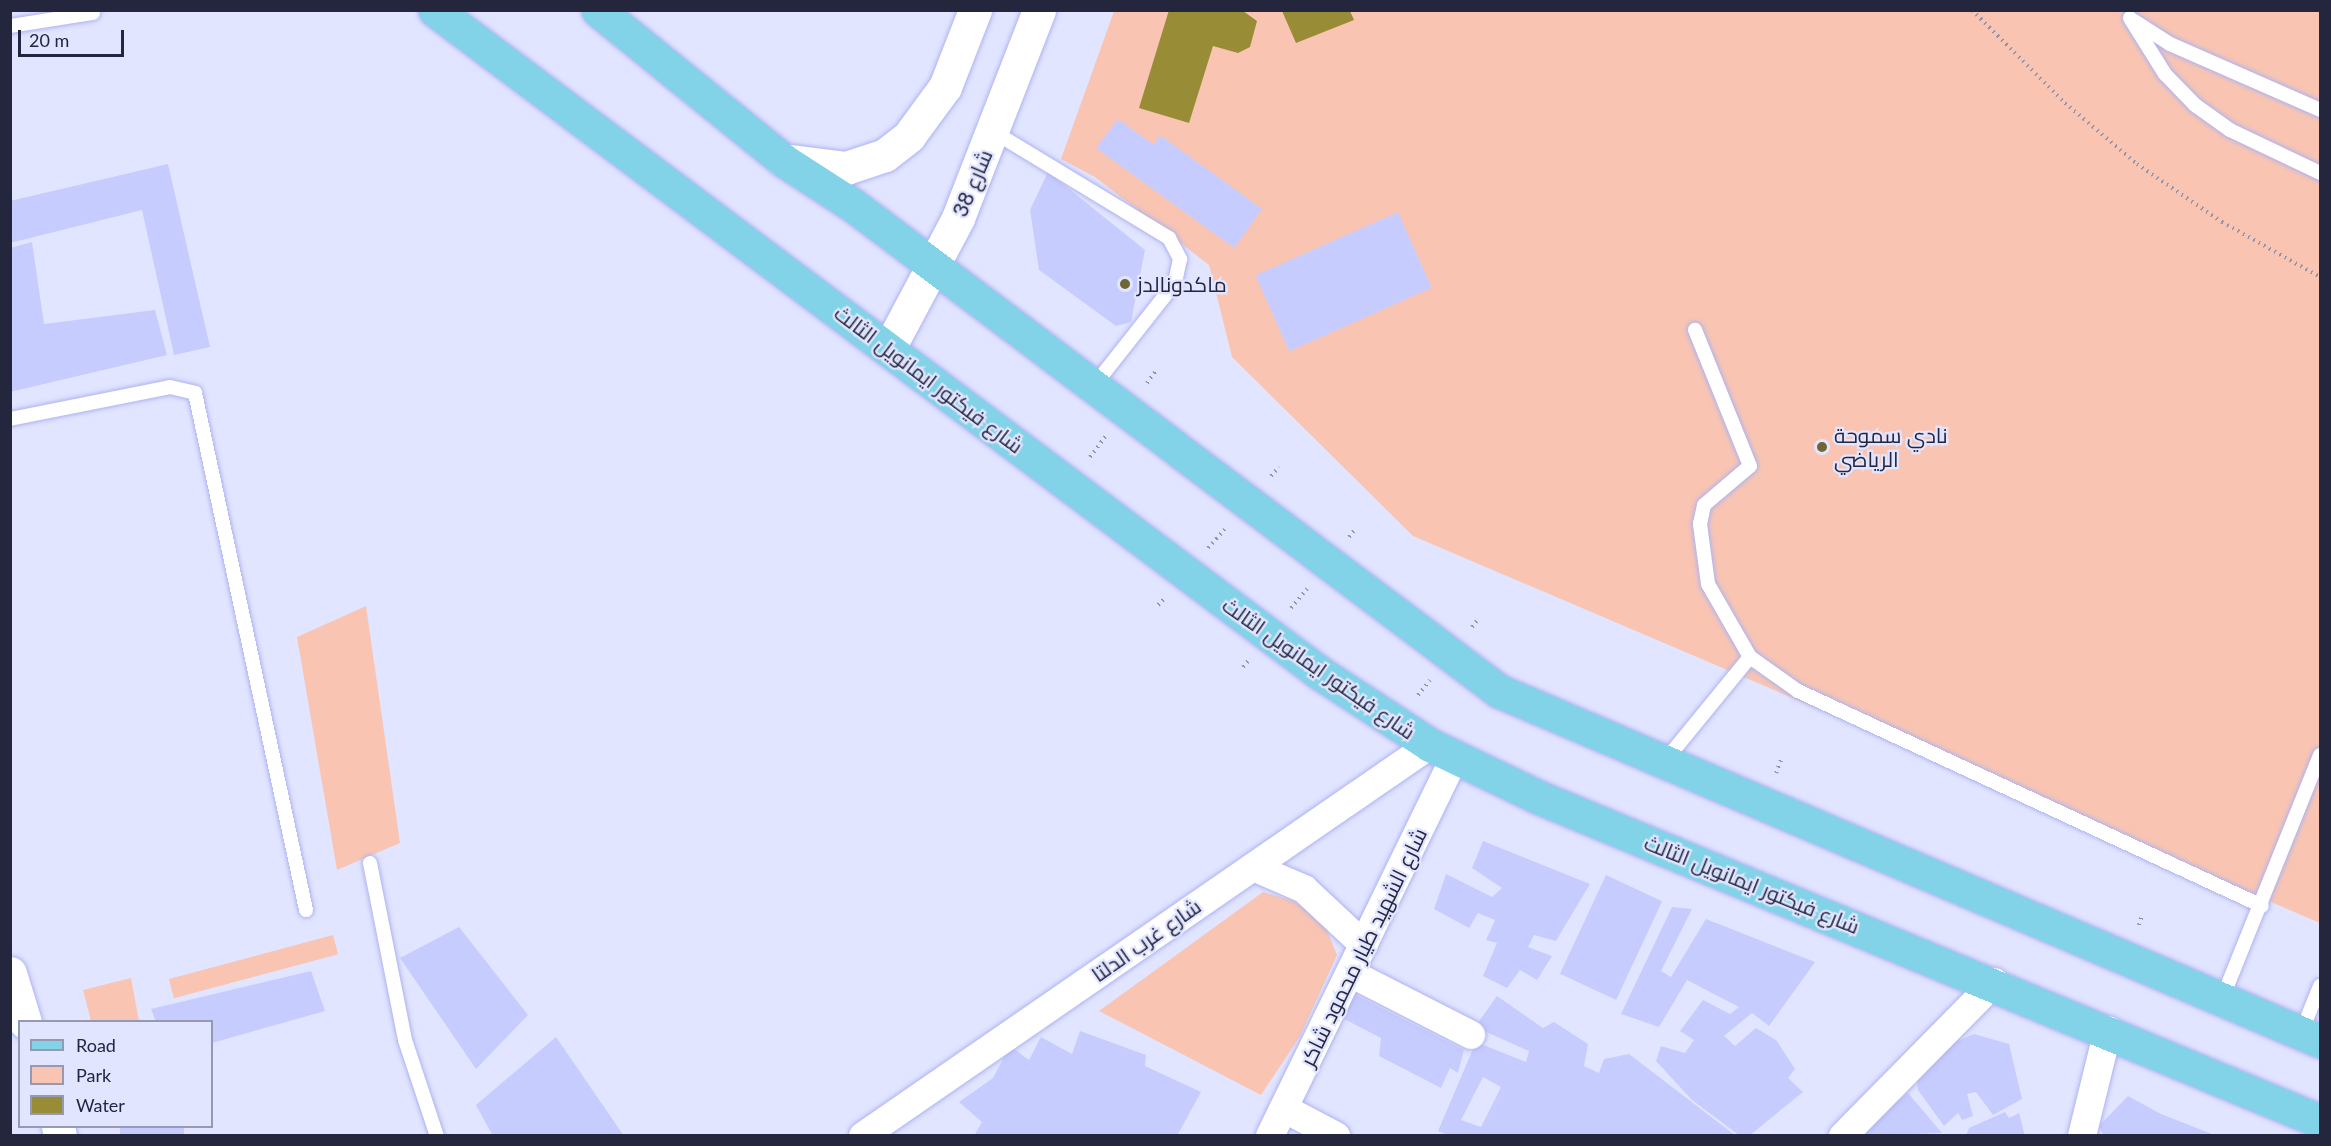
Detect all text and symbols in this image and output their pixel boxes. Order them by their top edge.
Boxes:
scale bar [21,18,128,56]
text: 20 m [29,29,69,51]
street label: شارع 38 [947,146,997,220]
place label: ماكدونالدز [1137,271,1227,297]
marker: ماكدونالدز [1118,277,1132,291]
street label: شارع فيكتور ايمانويل الثالث [830,300,1028,458]
place label: نادي سموحة الرياضي [1834,422,1948,472]
marker: نادي سموحة الرياضي [1815,440,1829,454]
street label: شارع فيكتور ايمانويل الثالث [1218,592,1420,744]
street label: شارع الشهيد طيار محمود شاكر [1294,824,1432,1070]
street label: شارع فيكتور ايمانويل الثالث [1641,829,1863,939]
street label: شارع غرب الدلتا [1087,893,1205,987]
legend [18,1020,213,1128]
text: Road [76,1034,116,1056]
text: Park [76,1064,111,1086]
text: Water [76,1094,125,1116]

